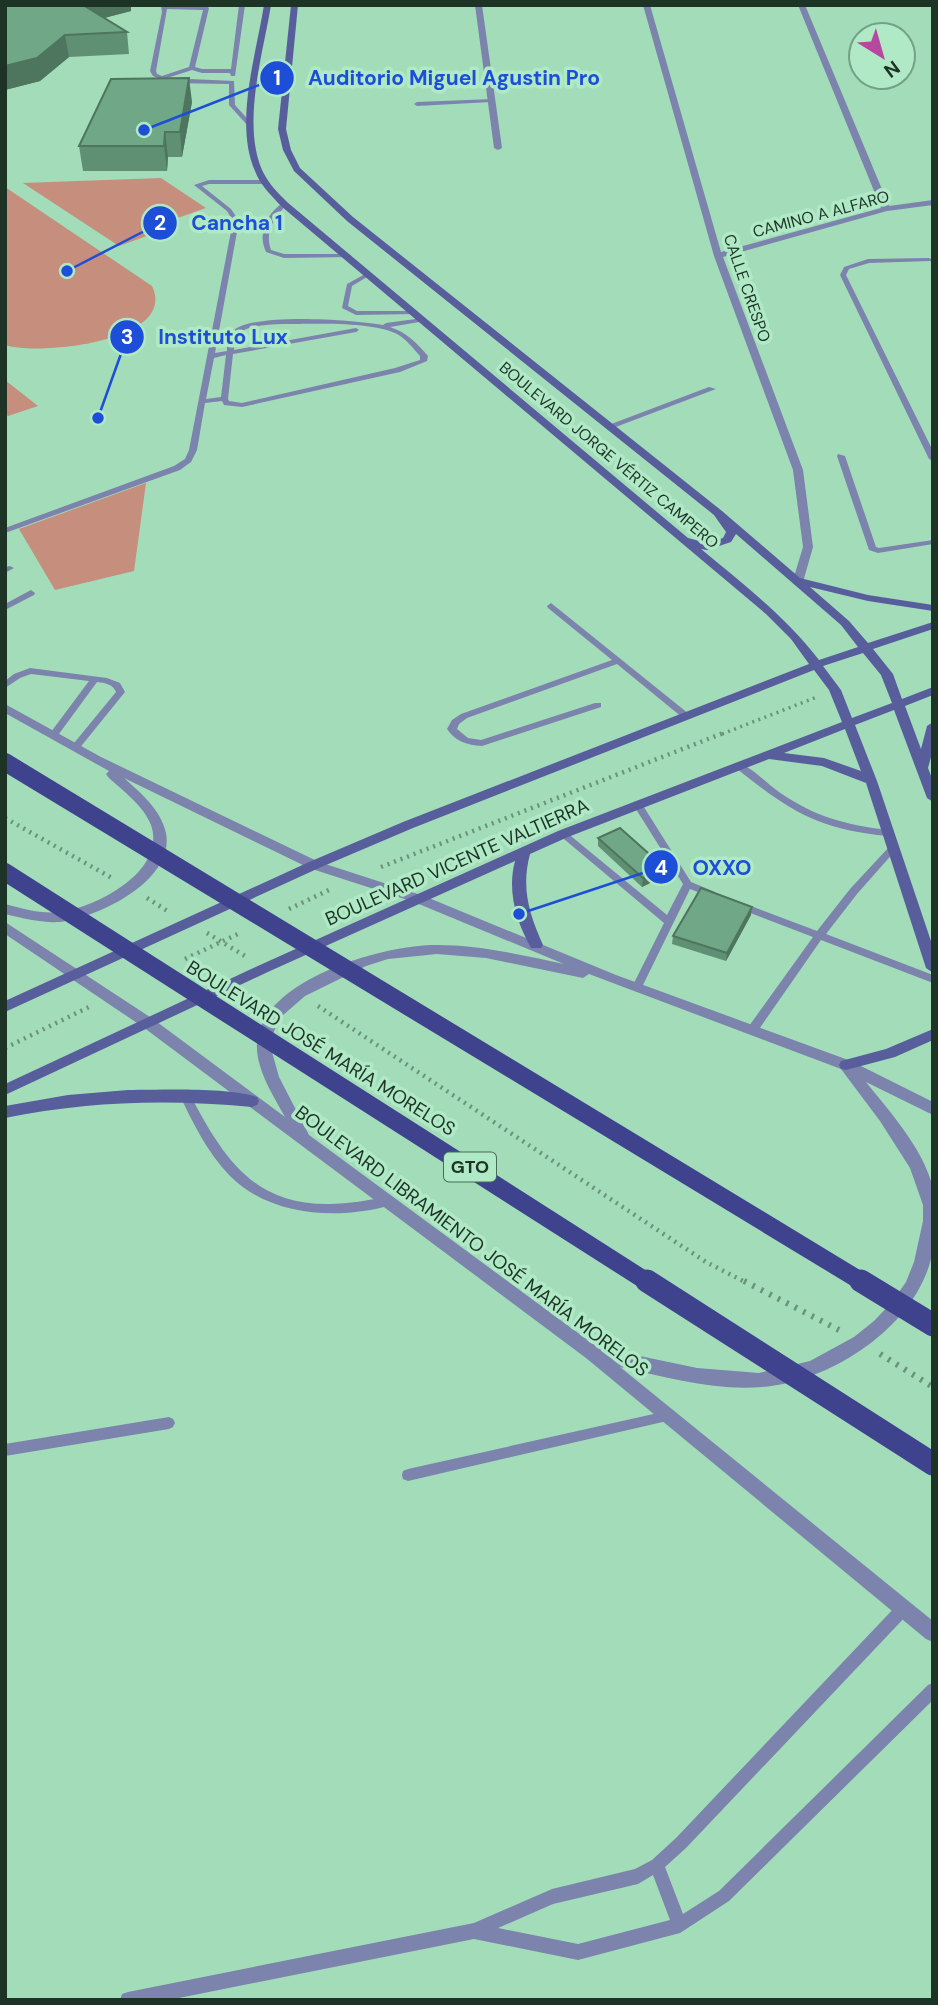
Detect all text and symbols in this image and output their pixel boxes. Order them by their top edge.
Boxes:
north arrow [847,21,917,91]
text: N [879,55,905,83]
callout: Auditorio Miguel Agustin Pro [259,57,614,99]
text: 1 [273,64,281,92]
text: Auditorio Miguel Agustin Pro [308,64,600,92]
street label: CAMINO A ALFARO [750,186,892,242]
callout: Cancha 1 [142,202,297,244]
text: 2 [154,209,166,237]
text: Cancha 1 [191,209,283,237]
street label: CALLE CRESPO [719,231,775,345]
callout: Instituto Lux [109,316,302,358]
text: 3 [121,323,133,351]
text: Instituto Lux [158,323,288,351]
street label: BOULEVARD JORGE VÉRTIZ CAMPERO [495,357,723,553]
street label: BOULEVARD VICENTE VALTIERRA [321,792,593,932]
callout: OXXO [644,846,765,888]
text: 4 [654,854,668,882]
text: OXXO [693,854,751,882]
street label: BOULEVARD JOSÉ MARÍA MORELOS [182,955,460,1141]
street label: BOULEVARD LIBRAMIENTO JOSÉ MARÍA MORELOS [290,1100,654,1382]
road number: GTO [444,1152,496,1182]

